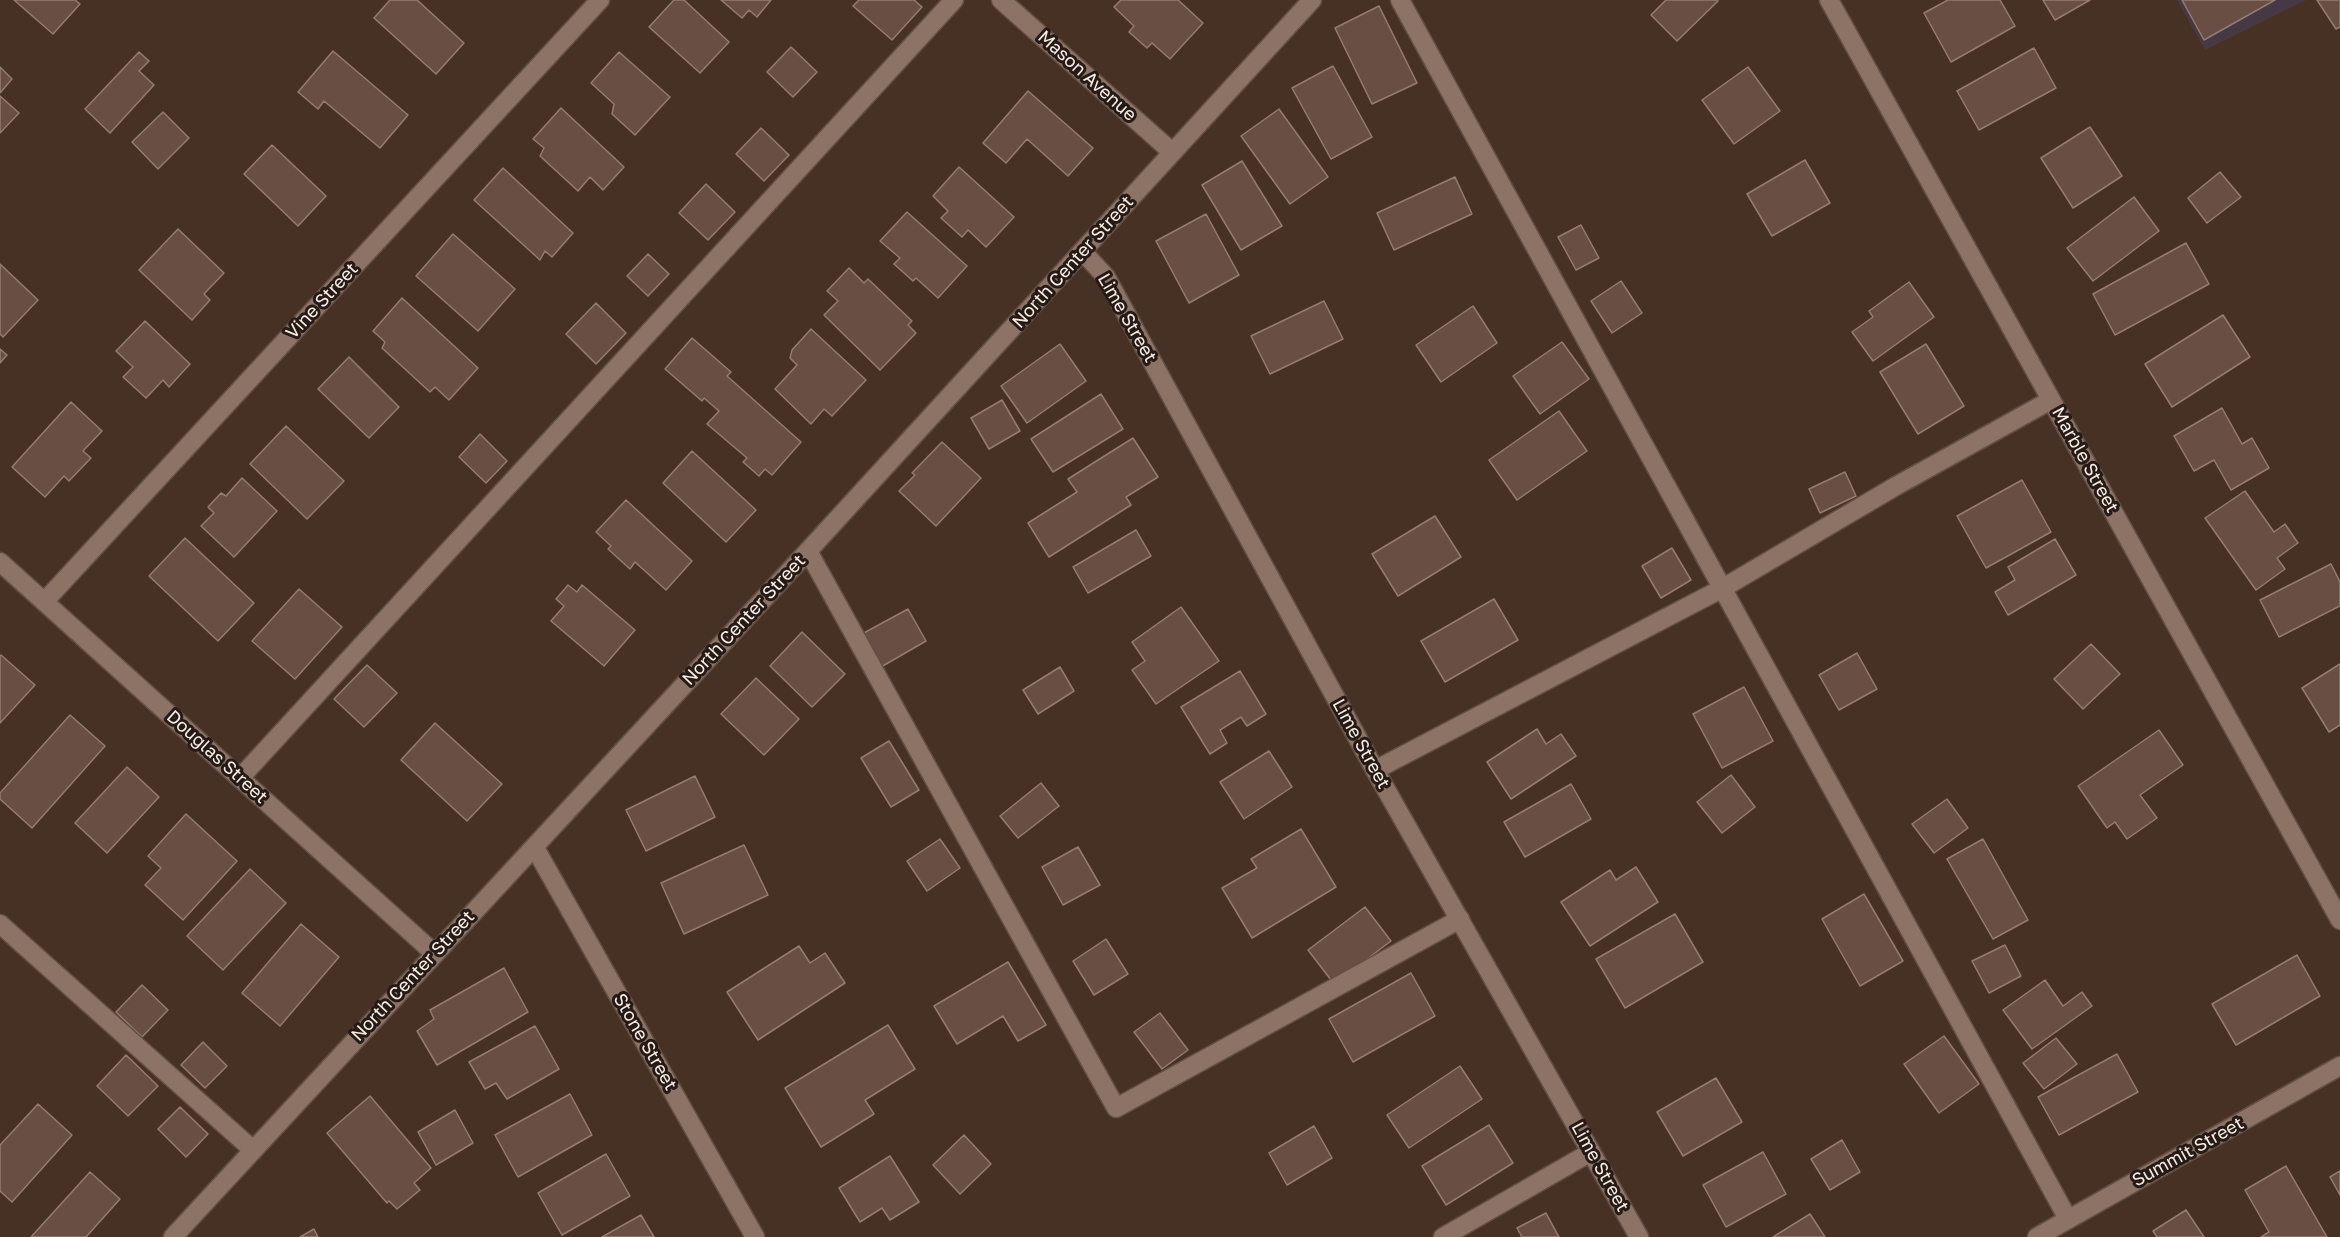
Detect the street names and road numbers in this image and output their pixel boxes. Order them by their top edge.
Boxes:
street label: Mason Avenue [1033,26,1141,126]
street label: North Center Street [1008,191,1138,333]
street label: Vine Street [281,258,363,344]
street label: Lime Street [1093,270,1161,366]
street label: Marble Street [2047,403,2123,517]
street label: North Center Street [678,550,810,690]
street label: Lime Street [1327,695,1395,793]
street label: Douglas Street [162,706,272,808]
street label: North Center Street [347,906,479,1046]
street label: Stone Street [609,990,681,1094]
street label: Summit Street [2129,1112,2247,1192]
street label: Lime Street [1566,1118,1634,1216]

